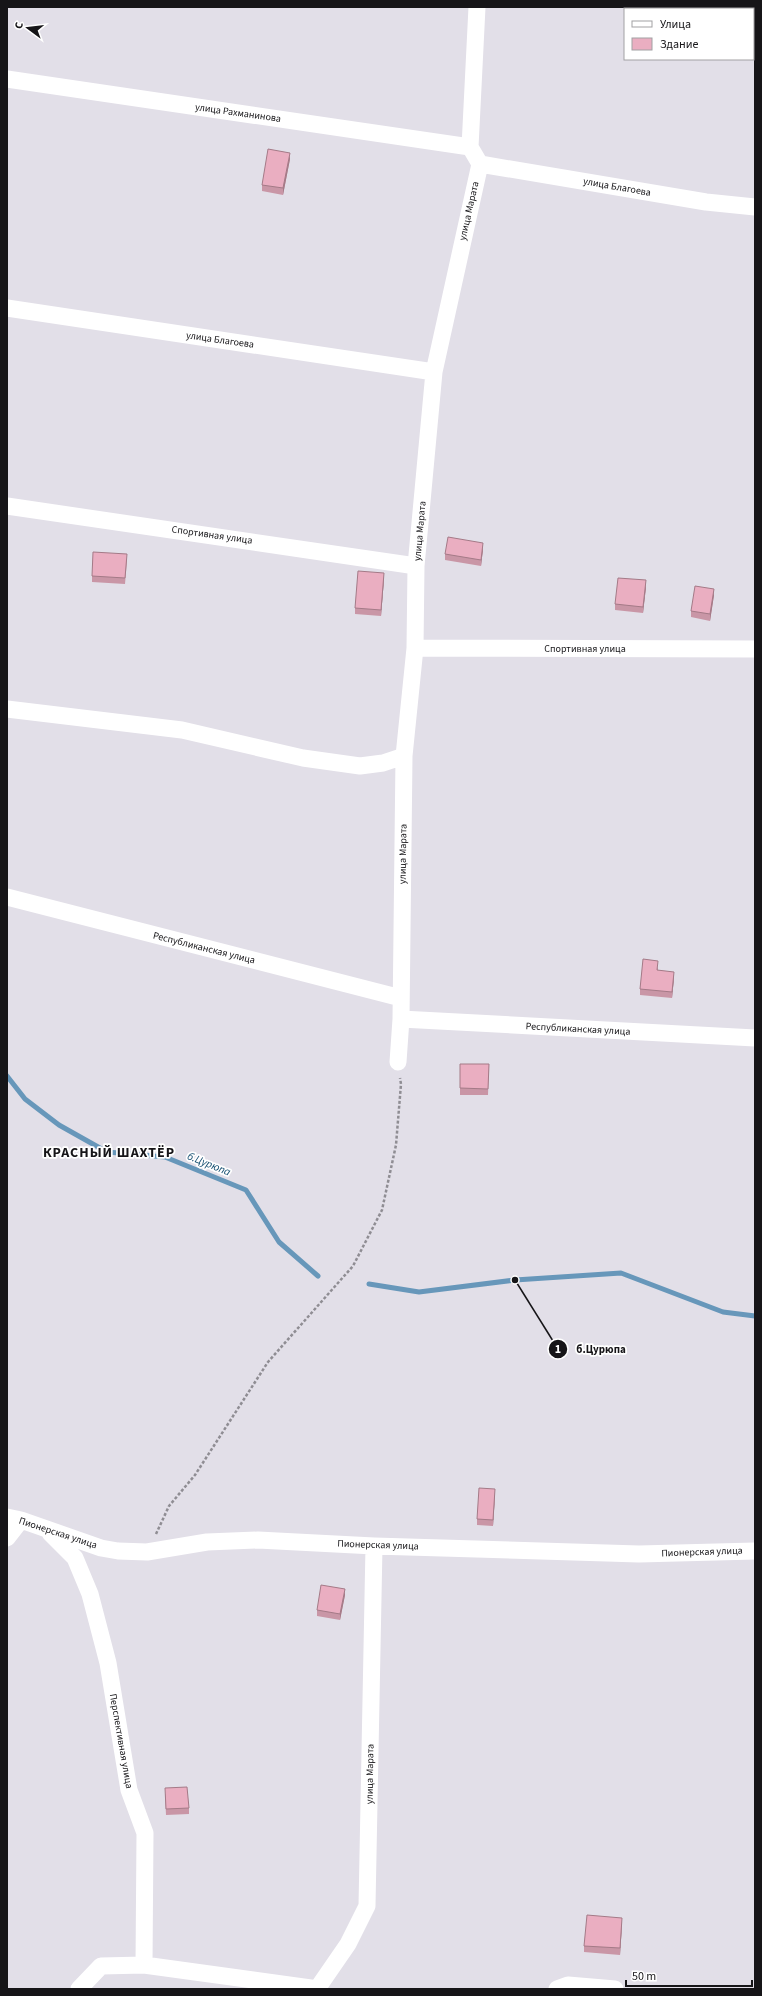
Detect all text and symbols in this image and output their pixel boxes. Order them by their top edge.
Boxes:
north arrow [8,8,48,48]
legend [624,8,754,60]
text: Улица [660,16,691,33]
text: С [11,20,27,31]
text: Здание [660,36,699,53]
street label: улица Рахманинова [194,100,282,126]
street label: улица Благоева [582,174,652,200]
street label: улица Марата [455,180,483,242]
street label: улица Благоева [185,328,255,352]
street label: улица Марата [410,500,430,562]
street label: Спортивная улица [171,522,253,548]
street label: Спортивная улица [544,642,626,656]
street label: улица Марата [395,824,411,884]
street label: Республиканская улица [151,929,257,967]
street label: Республиканская улица [525,1019,631,1039]
district label: КРАСНЫЙ ШАХТЁР [43,1143,175,1163]
water label: б.Цурюпа [185,1149,233,1180]
callout: б.Цурюпа [548,1337,634,1360]
text: 1 [555,1341,561,1358]
text: б.Цурюпа [576,1342,626,1357]
street label: Пионерская улица [17,1514,99,1552]
street label: Пионерская улица [337,1537,419,1553]
street label: Пионерская улица [661,1544,743,1560]
street label: Перспективная улица [106,1692,136,1790]
street label: улица Марата [362,1744,378,1804]
scale bar [626,1962,752,1988]
text: 50 m [632,1968,656,1985]

